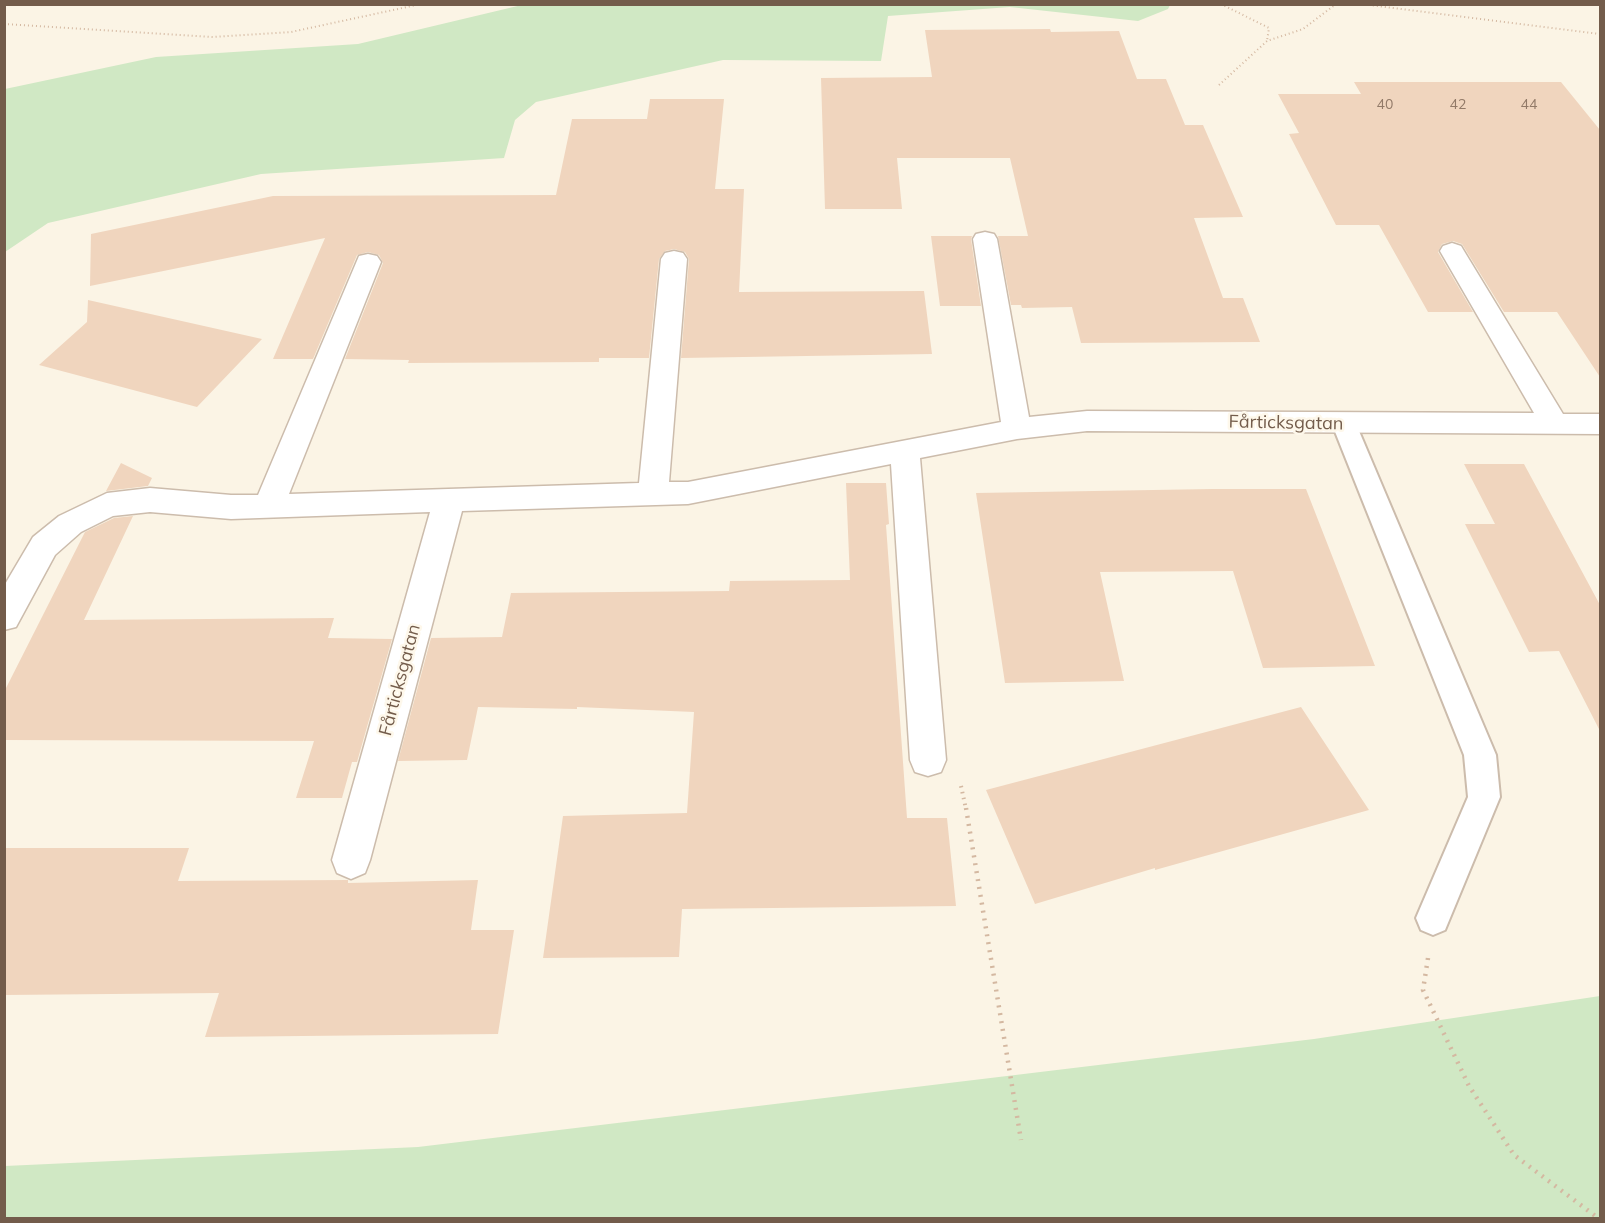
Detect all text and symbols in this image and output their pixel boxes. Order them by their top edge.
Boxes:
house number: 40 [1377,97,1393,113]
house number: 42 [1450,97,1466,113]
house number: 44 [1521,97,1537,113]
street label: Fårticksgatan [1228,411,1344,435]
street label: Fårticksgatan [375,622,425,738]

